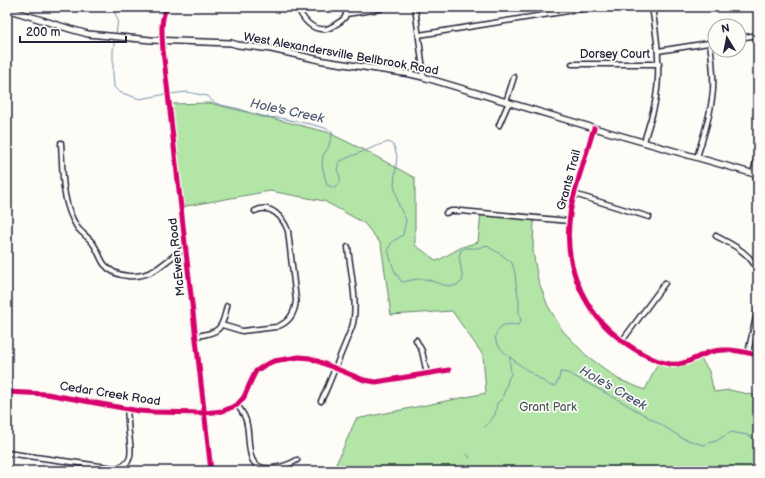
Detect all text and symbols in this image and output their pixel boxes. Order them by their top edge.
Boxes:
scale bar [20,18,126,44]
north arrow [707,18,747,58]
text: N [720,22,731,36]
text: 200 m [26,25,60,40]
street label: West Alexandersville Bellbrook Road [242,29,440,79]
street label: Dorsey Court [580,47,651,62]
water label: Hole's Creek [249,95,326,127]
street label: Grants Trail [554,148,584,212]
street label: McEwen Road [165,217,189,297]
water label: Hole's Creek [577,362,650,414]
street label: Cedar Creek Road [59,379,162,409]
park label: Grant Park [519,400,577,415]

